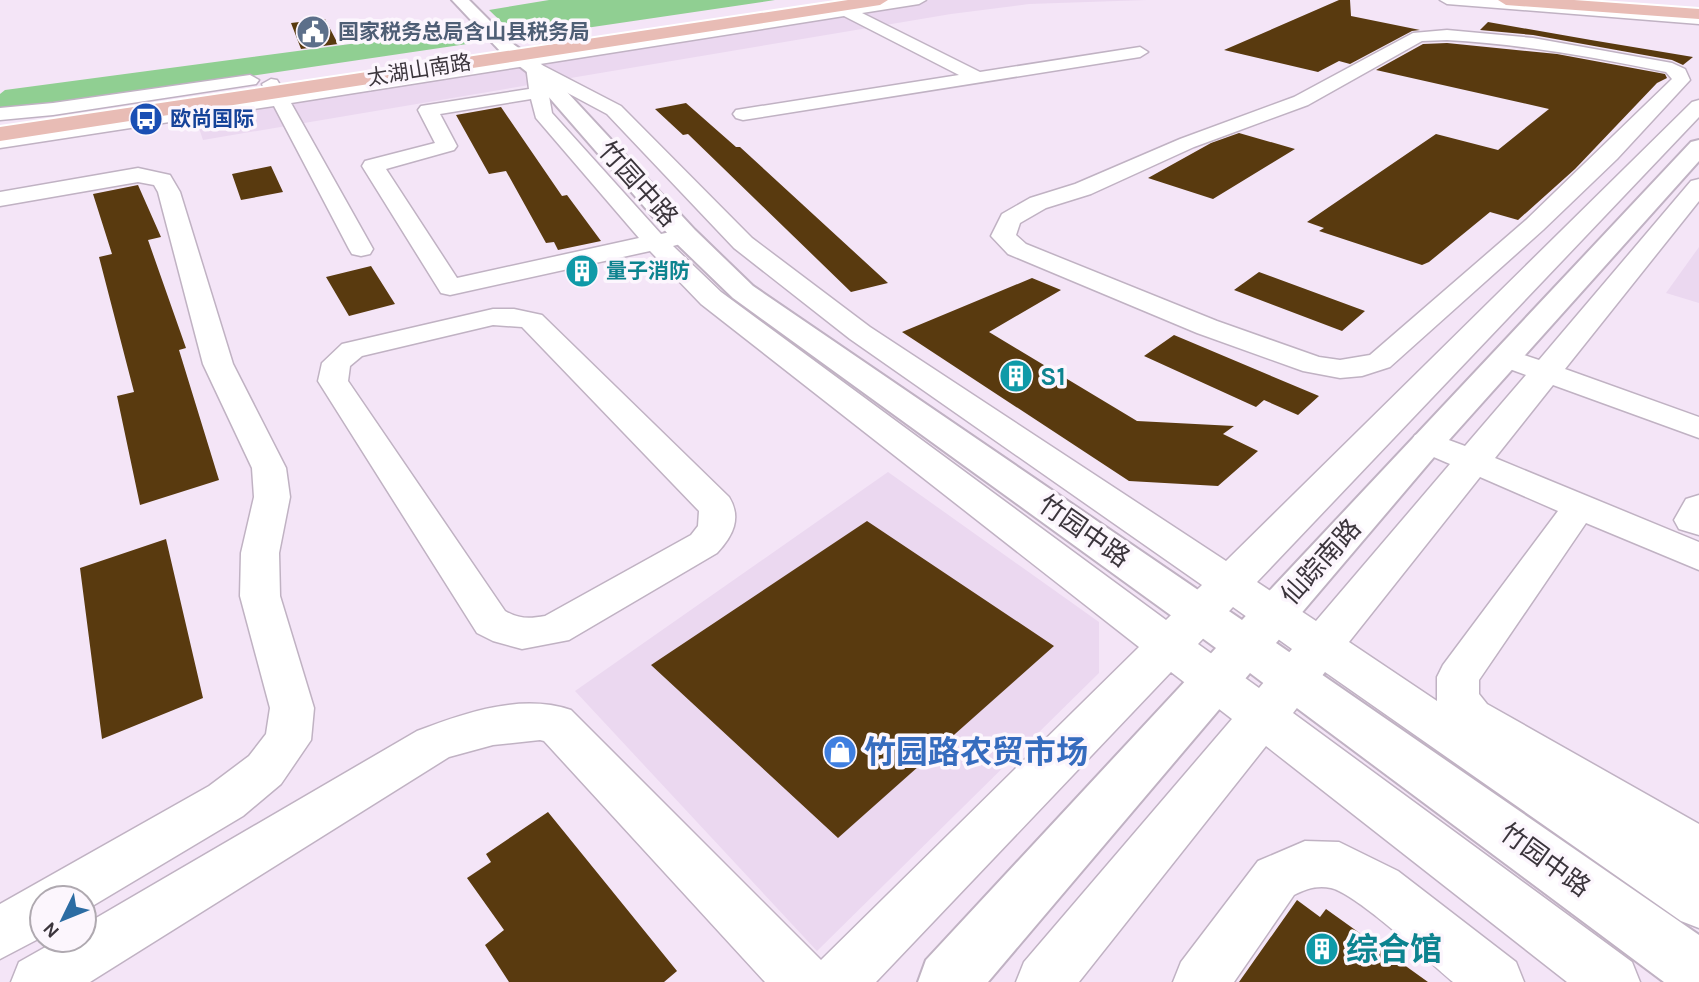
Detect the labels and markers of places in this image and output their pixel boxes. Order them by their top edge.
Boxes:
public building icon: 国家税务总局含山县税务局 [294,13,332,51]
place label: 国家税务总局含山县税务局 [338,20,590,44]
bus stop icon: 欧尚国际 [127,100,165,138]
place label: 欧尚国际 [170,107,254,131]
building icon: 量子消防 [563,252,601,290]
place label: 量子消防 [606,259,690,283]
building icon: S1 [997,357,1035,395]
place label: S1 [1040,361,1066,392]
shop icon: 竹园路农贸市场 [821,733,859,771]
place label: 竹园路农贸市场 [864,734,1088,771]
building icon: 综合馆 [1303,930,1341,968]
place label: 综合馆 [1346,931,1442,968]

